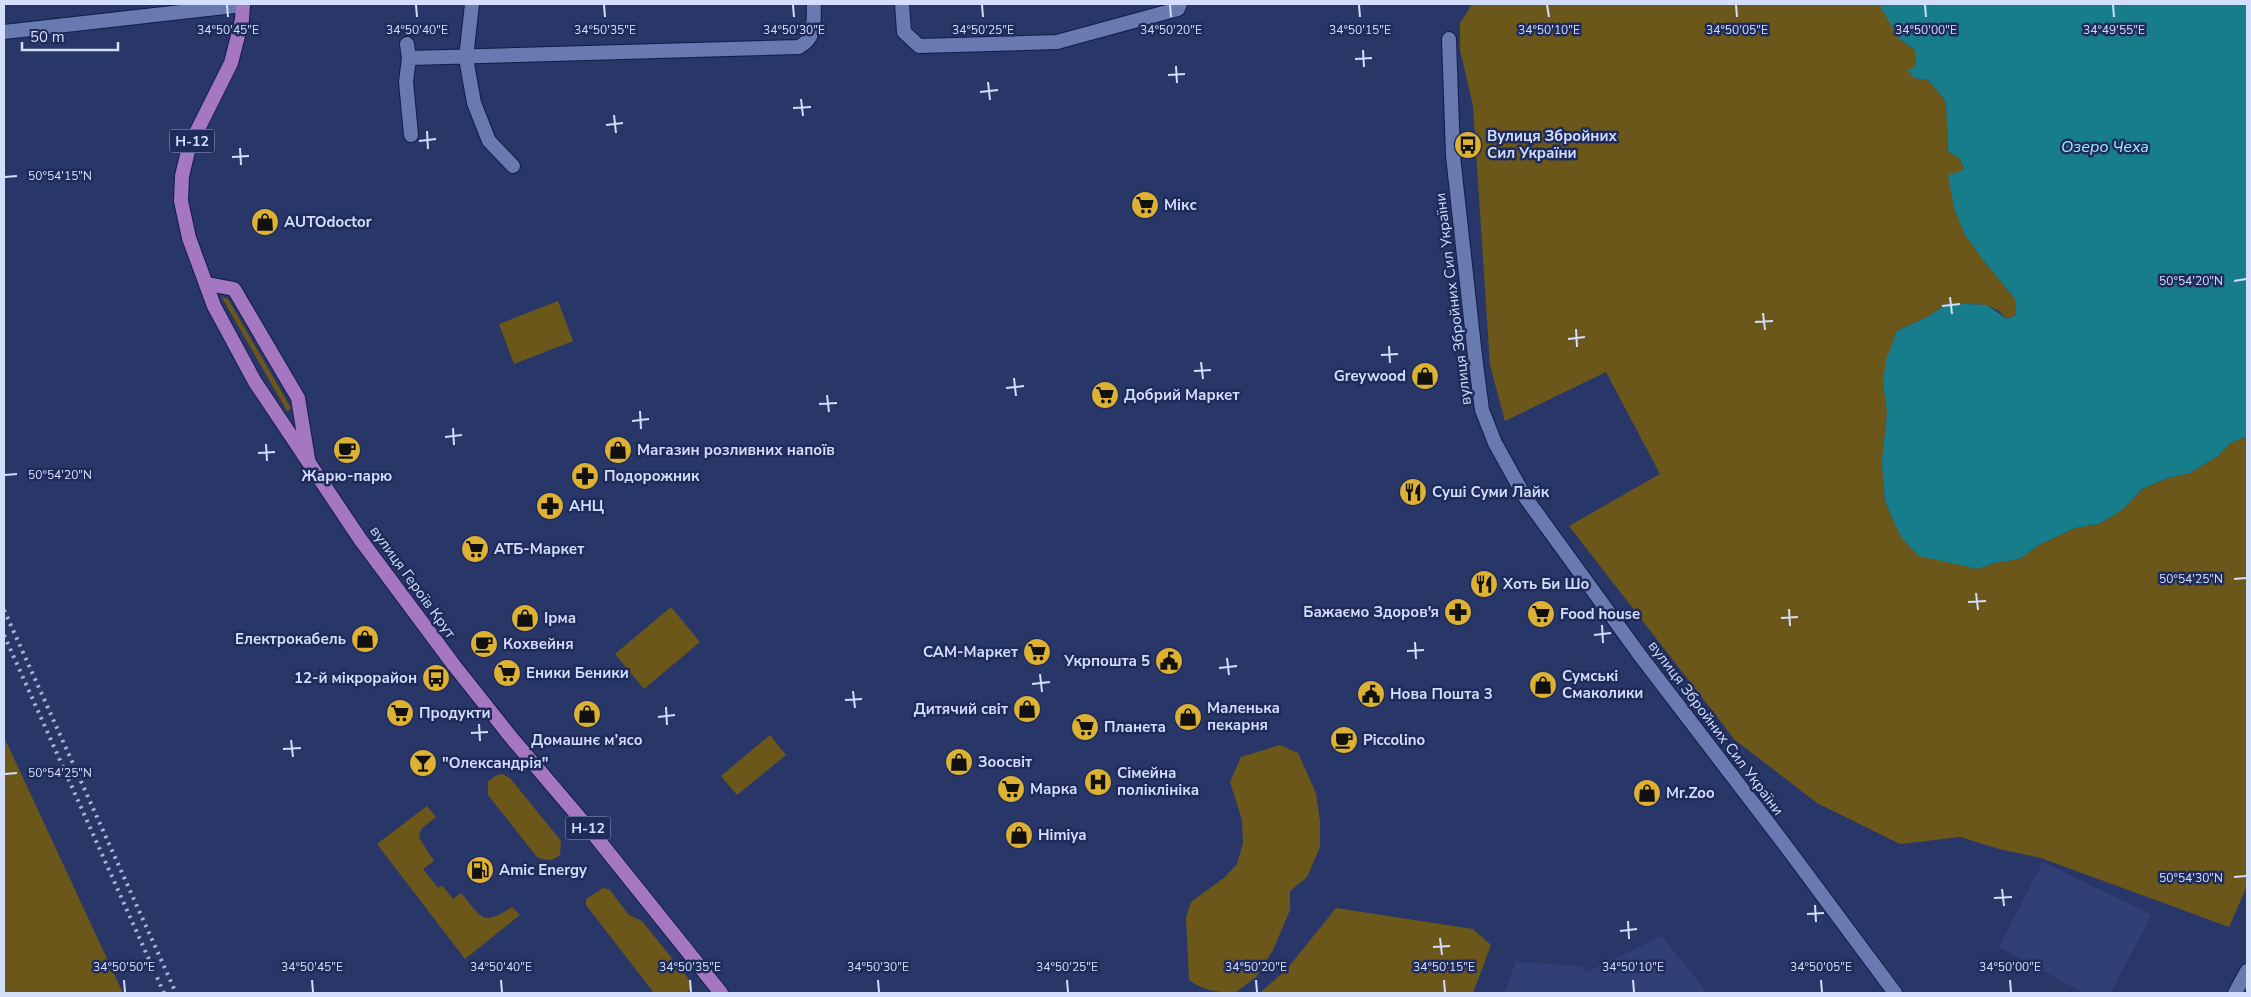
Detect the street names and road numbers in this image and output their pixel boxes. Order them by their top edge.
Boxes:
road number: Н-12 [170,130,214,152]
street label: вулиця Збройних Сил України [1430,192,1476,406]
street label: вулиця Героїв Крут [365,522,461,643]
street label: вулиця Збройних Сил України [1644,637,1788,819]
road number: Н-12 [566,816,610,840]

